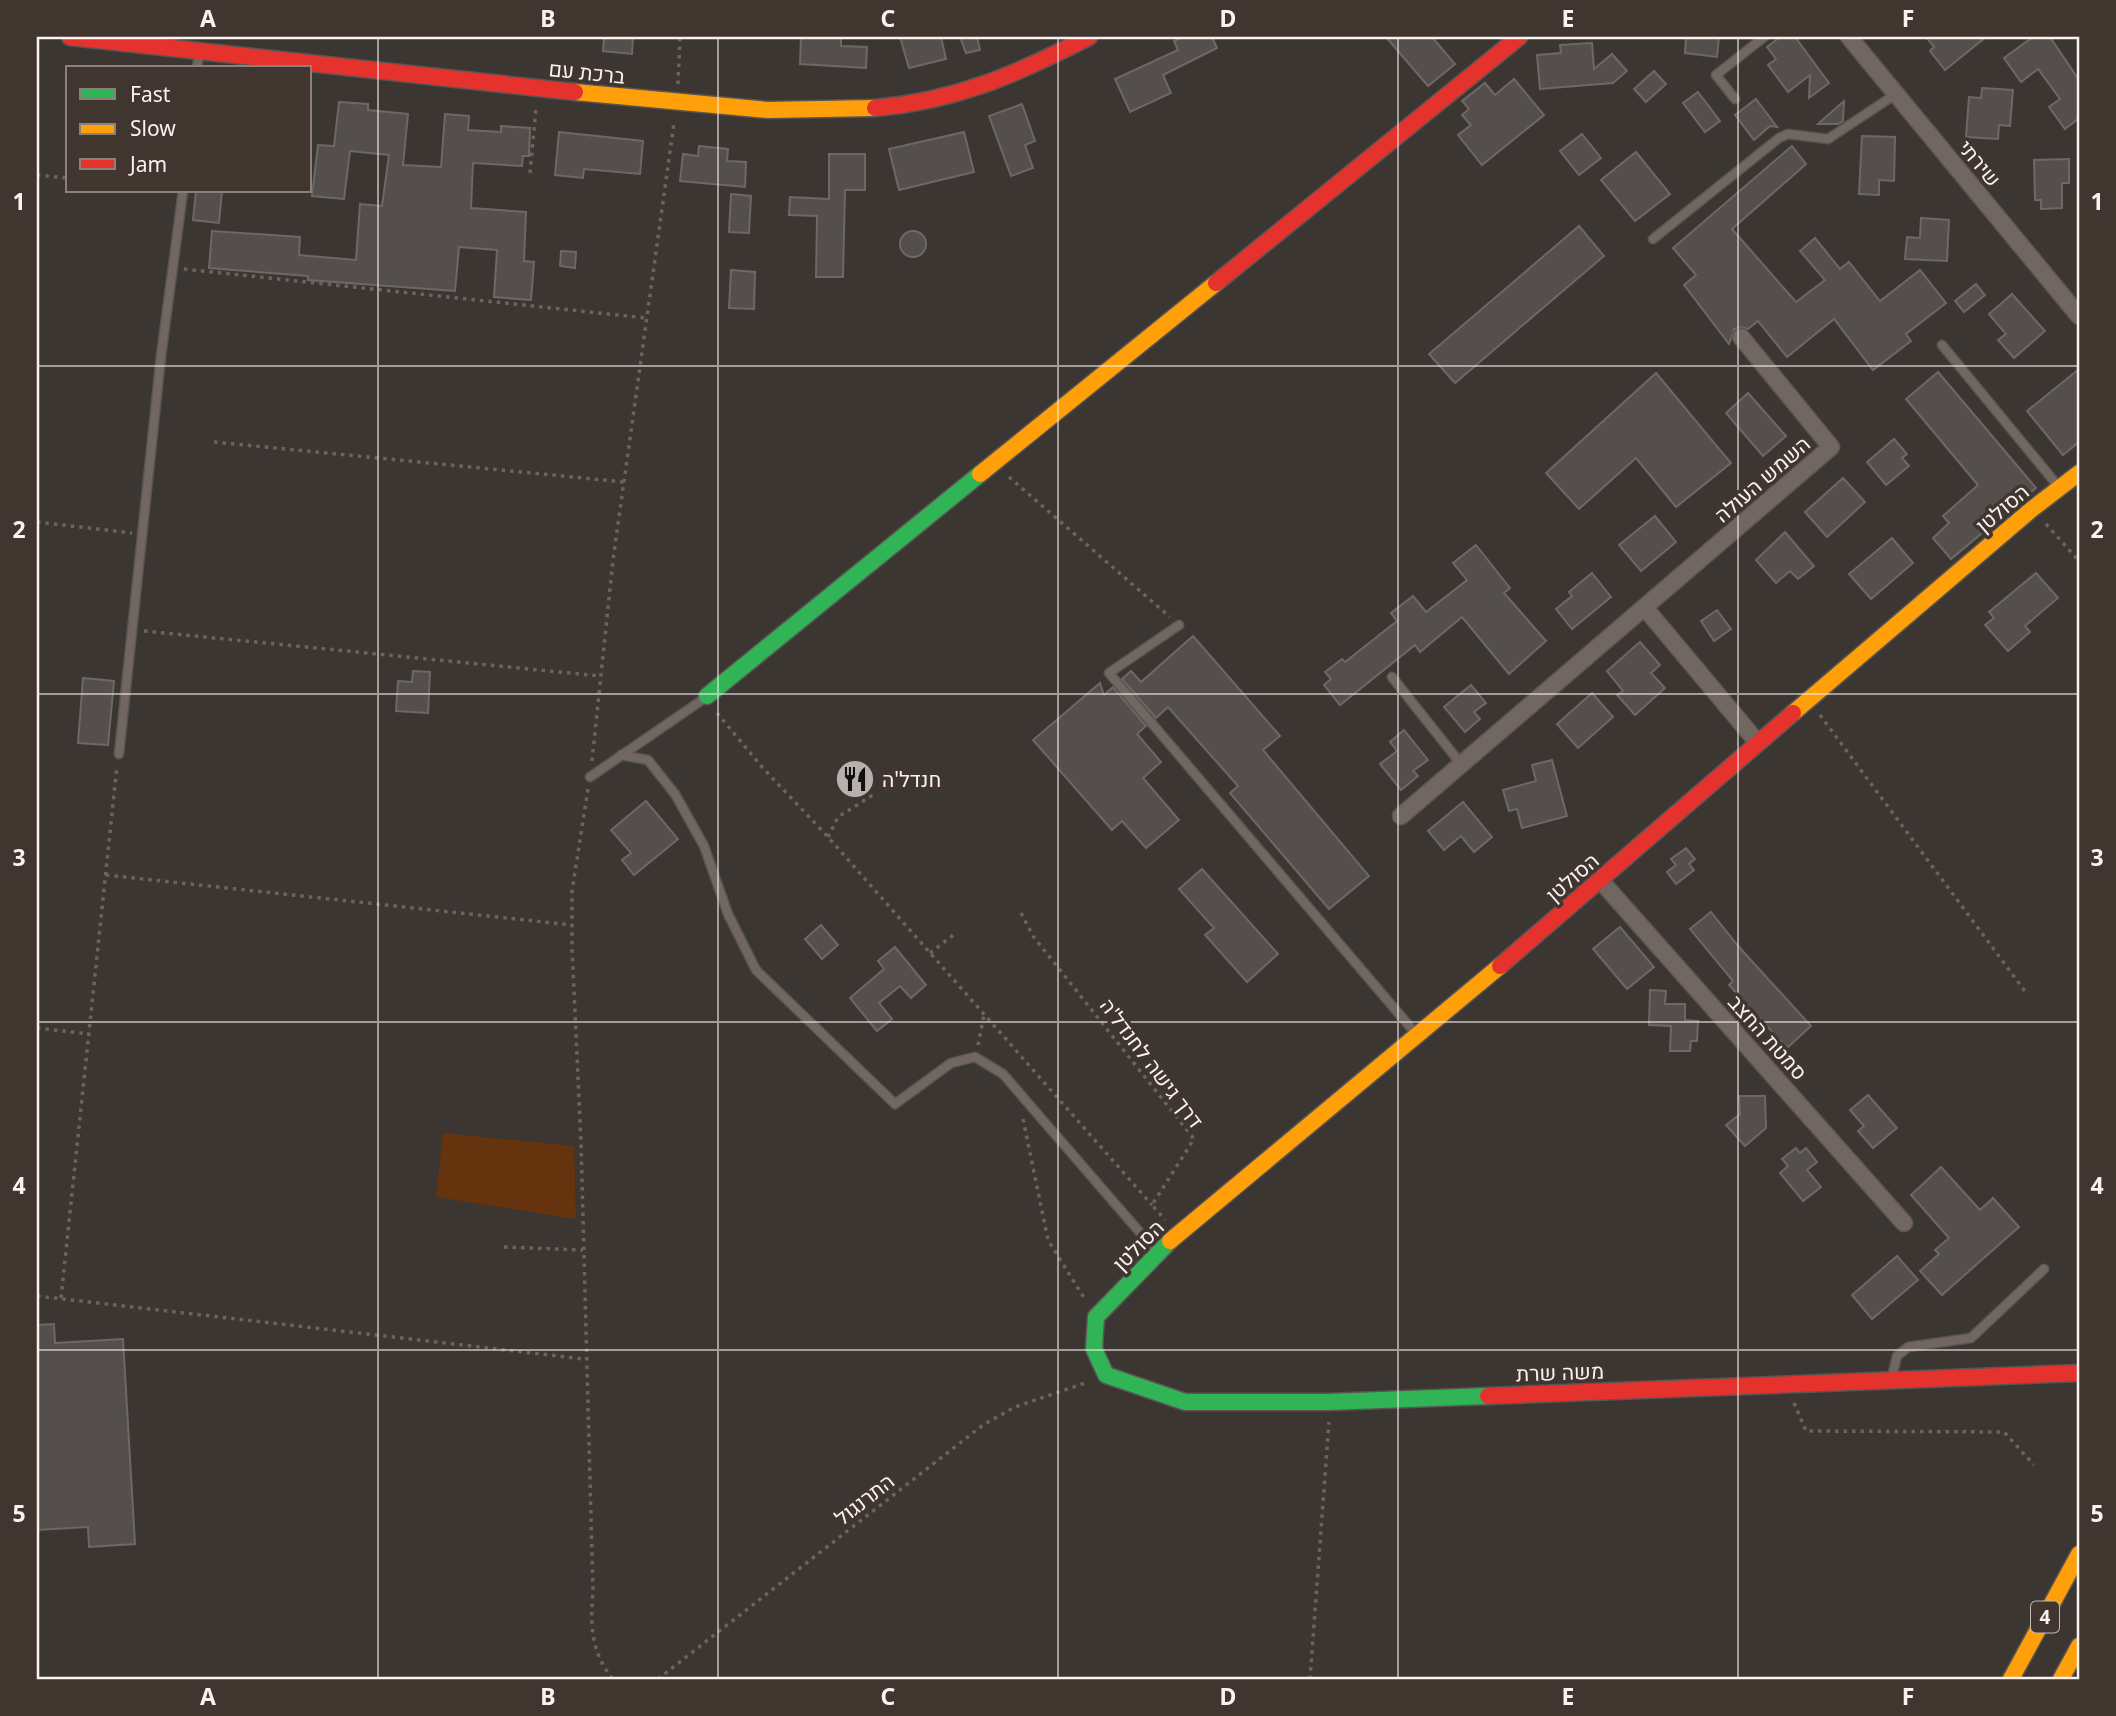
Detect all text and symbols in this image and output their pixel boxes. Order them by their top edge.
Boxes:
text: A [200,2,216,34]
text: B [540,2,556,34]
text: C [881,2,896,34]
text: D [1220,2,1236,34]
text: E [1562,2,1574,34]
text: F [1902,2,1914,34]
street label: ברכת עם [547,54,627,90]
legend [66,66,312,192]
text: Fast [130,80,171,108]
text: Slow [130,114,176,142]
street label: שירתי [1952,134,2008,192]
text: Jam [128,150,167,178]
text: 1 [12,185,26,217]
text: 1 [2090,185,2104,217]
street label: השמש העולה [1708,430,1816,528]
street label: הסולטן [1969,477,2035,539]
text: 2 [12,513,26,545]
text: 2 [2090,513,2104,545]
restaurant icon: חנדל'ה [834,758,876,800]
place label: חנדל'ה [882,765,941,793]
text: 3 [12,841,26,873]
text: 3 [2090,841,2104,873]
street label: הסולטן [1540,846,1604,908]
street label: סמטת החצב [1722,988,1814,1086]
street label: דרך גישה לחנדל'ה [1094,992,1210,1134]
text: 4 [12,1169,26,1201]
text: 4 [2090,1169,2104,1201]
street label: הסולטן [1106,1213,1170,1277]
street label: משה שרת [1516,1356,1604,1388]
street label: התרנגול [828,1467,900,1531]
text: 5 [12,1497,26,1529]
text: 5 [2090,1497,2104,1529]
road number: 4 [2031,1602,2059,1632]
text: A [200,1680,216,1712]
text: B [540,1680,556,1712]
text: C [881,1680,896,1712]
text: D [1220,1680,1236,1712]
text: E [1562,1680,1574,1712]
text: F [1902,1680,1914,1712]

